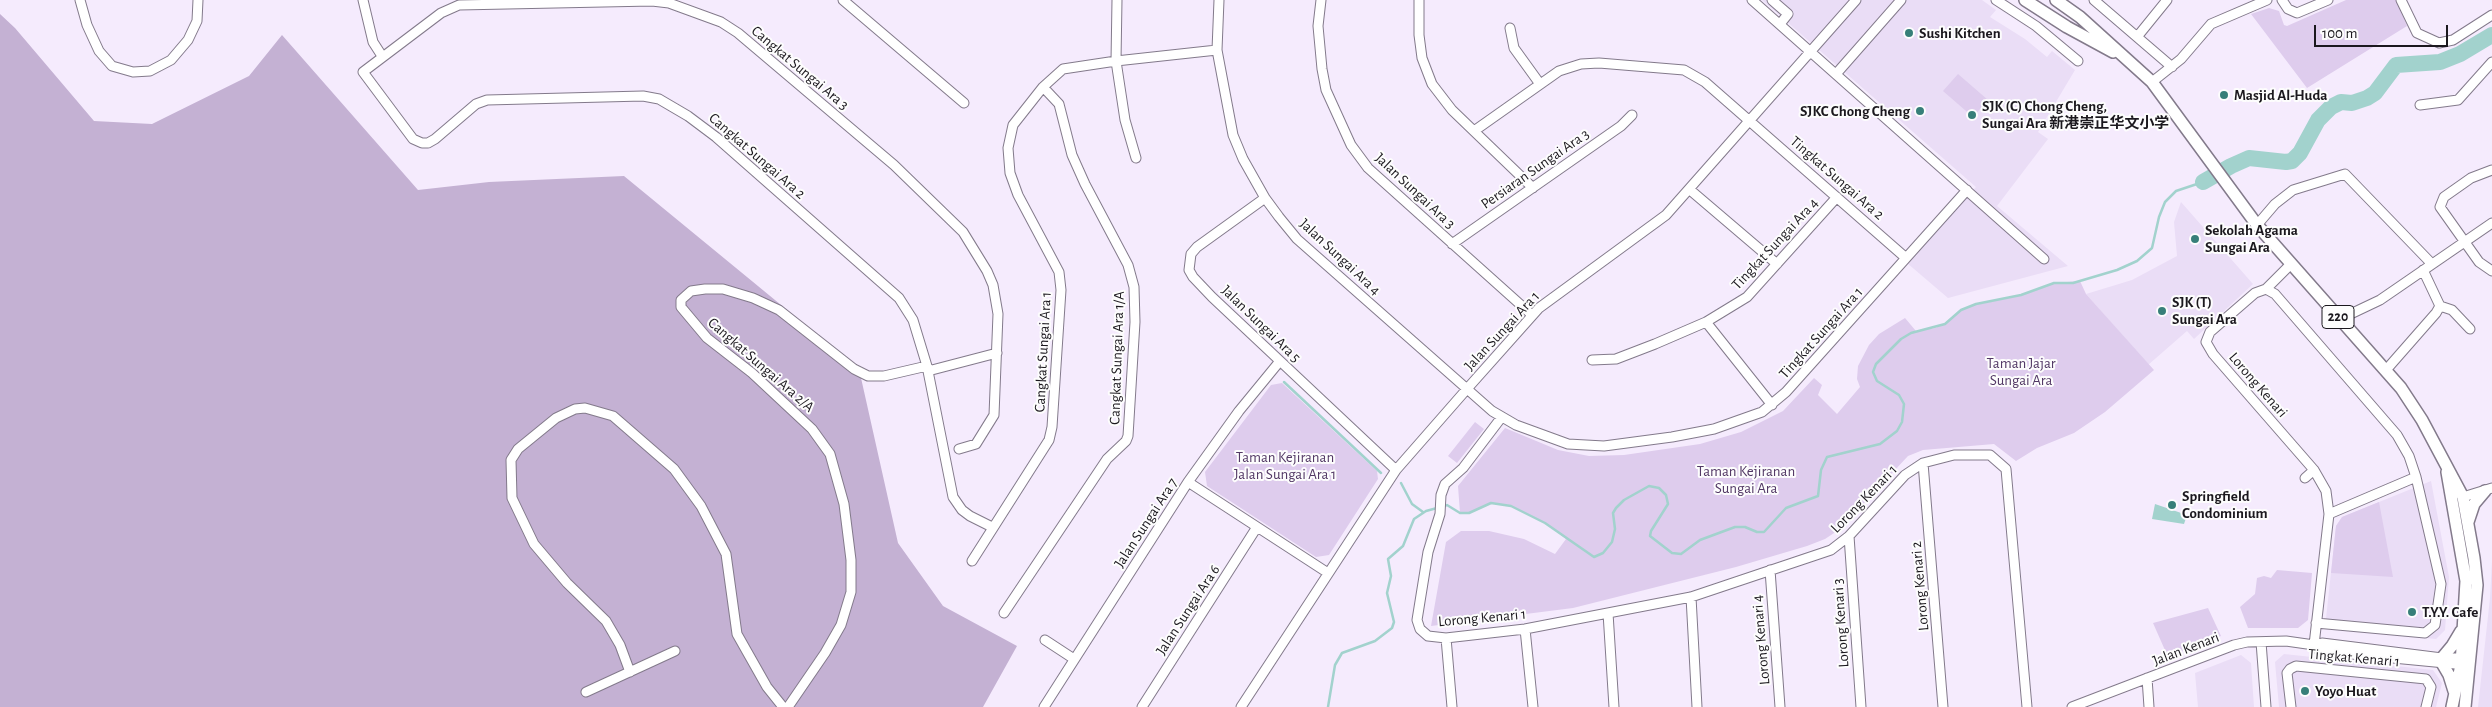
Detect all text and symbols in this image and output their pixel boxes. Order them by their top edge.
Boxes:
scale bar [2317,15,2451,47]
street label: Cangkat Sungai Ara 3 [748,22,852,114]
place label: Sushi Kitchen [1919,24,2001,42]
text: 100 m [2322,26,2357,41]
marker: Sushi Kitchen [1903,27,1915,39]
place label: Masjid Al-Huda [2234,86,2328,104]
marker: Masjid Al-Huda [2218,89,2230,101]
place label: SJK (C) Chong Cheng, Sungai Ara 新港崇正华文小学 [1982,97,2169,132]
place label: SJKC Chong Cheng [1800,102,1910,120]
marker: SJKC Chong Cheng [1914,105,1926,117]
street label: Cangkat Sungai Ara 2 [705,109,809,203]
marker: SJK (C) Chong Cheng, Sungai Ara 新港崇正华文小学 [1966,109,1978,121]
street label: Persiaran Sungai Ara 3 [1477,125,1593,213]
street label: Tingkat Sungai Ara 2 [1786,132,1888,224]
street label: Jalan Sungai Ara 3 [1371,149,1459,233]
street label: Tingkat Sungai Ara 4 [1728,194,1822,294]
street label: Jalan Sungai Ara 4 [1296,215,1384,299]
place label: Sekolah Agama Sungai Ara [2205,221,2298,256]
marker: Sekolah Agama Sungai Ara [2189,233,2201,245]
street label: Jalan Sungai Ara 5 [1218,282,1304,366]
street label: Tingkat Sungai Ara 1 [1775,284,1867,382]
street label: Jalan Sungai Ara 1 [1461,287,1543,375]
street label: Cangkat Sungai Ara 1 [1031,291,1055,413]
street label: Cangkat Sungai Ara 1/A [1106,291,1128,425]
place label: SJK (T) Sungai Ara [2172,293,2237,328]
marker: SJK (T) Sungai Ara [2156,305,2168,317]
road number: 220 [2322,306,2354,328]
street label: Cangkat Sungai Ara 2/A [704,314,818,416]
street label: Lorong Kenari [2225,349,2291,421]
park label: Taman Jajar Sungai Ara [1986,354,2056,389]
park label: Taman Kejiranan Jalan Sungai Ara 1 [1234,448,1336,483]
street label: Lorong Kenari 1 [1827,461,1901,537]
park label: Taman Kejiranan Sungai Ara [1697,462,1795,497]
street label: Jalan Sungai Ara 7 [1110,475,1182,571]
place label: Springfield Condominium [2182,487,2268,522]
marker: Springfield Condominium [2166,499,2178,511]
street label: Lorong Kenari 2 [1907,540,1933,632]
street label: Jalan Sungai Ara 6 [1152,561,1224,659]
street label: Lorong Kenari 3 [1829,578,1853,668]
street label: Lorong Kenari 4 [1748,594,1774,686]
place label: T.Y.Y. Cafe [2422,603,2478,621]
street label: Lorong Kenari 1 [1437,605,1527,631]
marker: T.Y.Y. Cafe [2406,606,2418,618]
street label: Jalan Kenari [2150,628,2222,670]
street label: Tingkat Kenari 1 [2307,645,2401,671]
place label: Yoyo Huat [2315,682,2376,700]
marker: Yoyo Huat [2299,685,2311,697]

